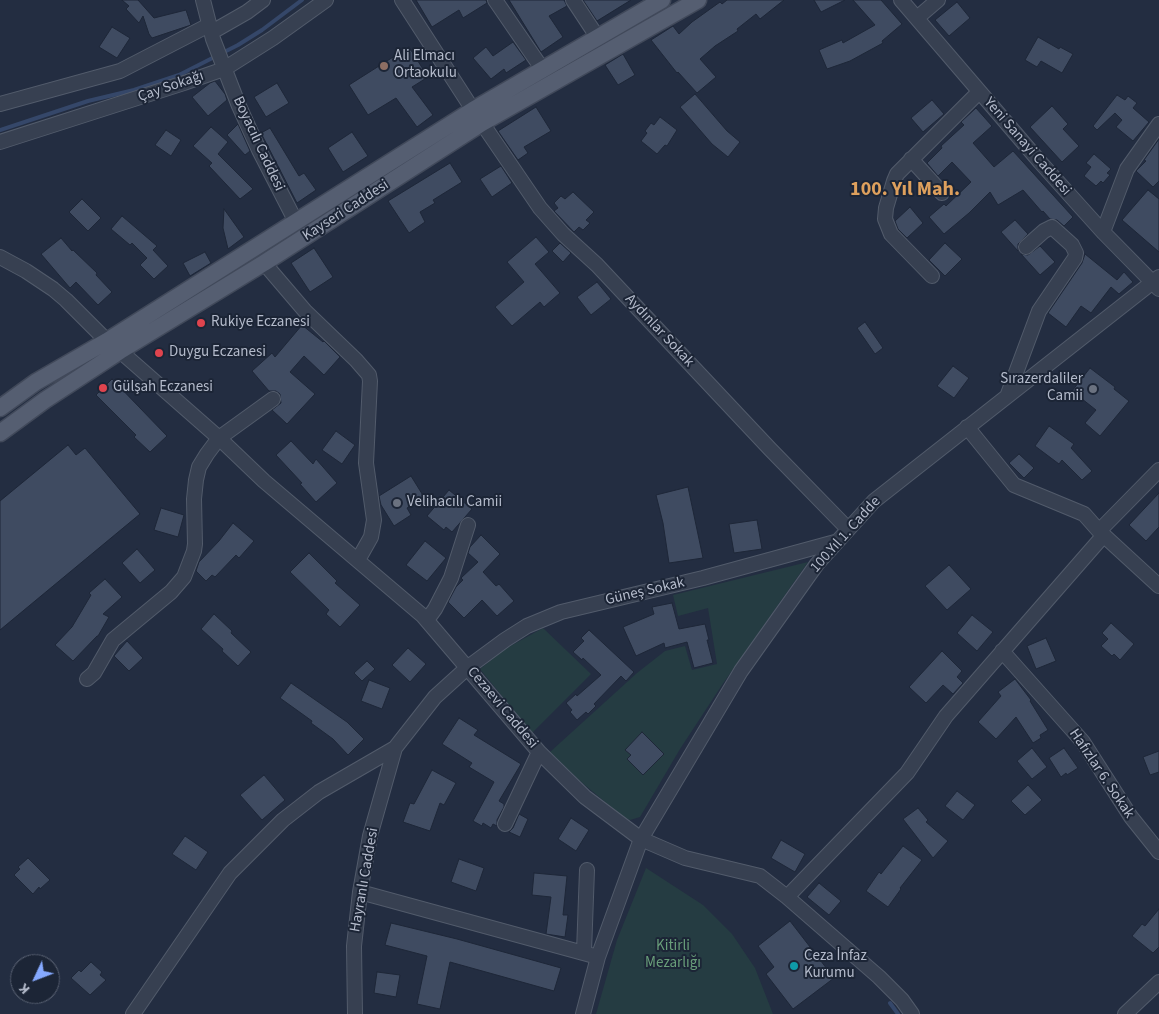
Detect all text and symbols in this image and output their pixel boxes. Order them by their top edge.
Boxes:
place label: Ali Elmacı Ortaokulu [394,48,457,83]
marker: Ali Elmacı Ortaokulu [378,60,390,72]
street label: Çay Sokağı [136,67,206,107]
street label: Boyacılı Caddesi [228,94,288,194]
street label: Yeni Sanayi Caddesi [980,94,1074,200]
street label: Kayseri Caddesi [300,176,392,246]
district label: 100. Yıl Mah. [850,179,960,203]
street label: Aydınlar Sokak [621,291,697,371]
place label: Rukiye Eczanesi [211,314,310,332]
marker: Rukiye Eczanesi [195,317,207,329]
place label: Duygu Eczanesi [169,344,266,362]
marker: Duygu Eczanesi [153,347,165,359]
place label: Sırazerdaliler Camii [1000,371,1083,406]
place label: Gülşah Eczanesi [113,379,213,397]
marker: Gülşah Eczanesi [97,382,109,394]
marker: Sırazerdaliler Camii [1087,383,1099,395]
street label: 100.Yıl 1. Cadde [807,493,885,577]
place label: Velihacılı Camii [407,494,502,512]
marker: Velihacılı Camii [391,497,403,509]
street label: Güneş Sokak [604,574,686,610]
street label: Cezaevi Caddesi [463,664,541,752]
street label: Hafızlar 6. Sokak [1064,726,1138,822]
street label: Hayranlı Caddesi [347,826,383,934]
park label: Kitirli Mezarlığı [645,938,701,973]
place label: Ceza İnfaz Kurumu [804,948,867,983]
north arrow [10,954,60,1004]
marker: Ceza İnfaz Kurumu [788,960,800,972]
text: K [15,979,35,999]

